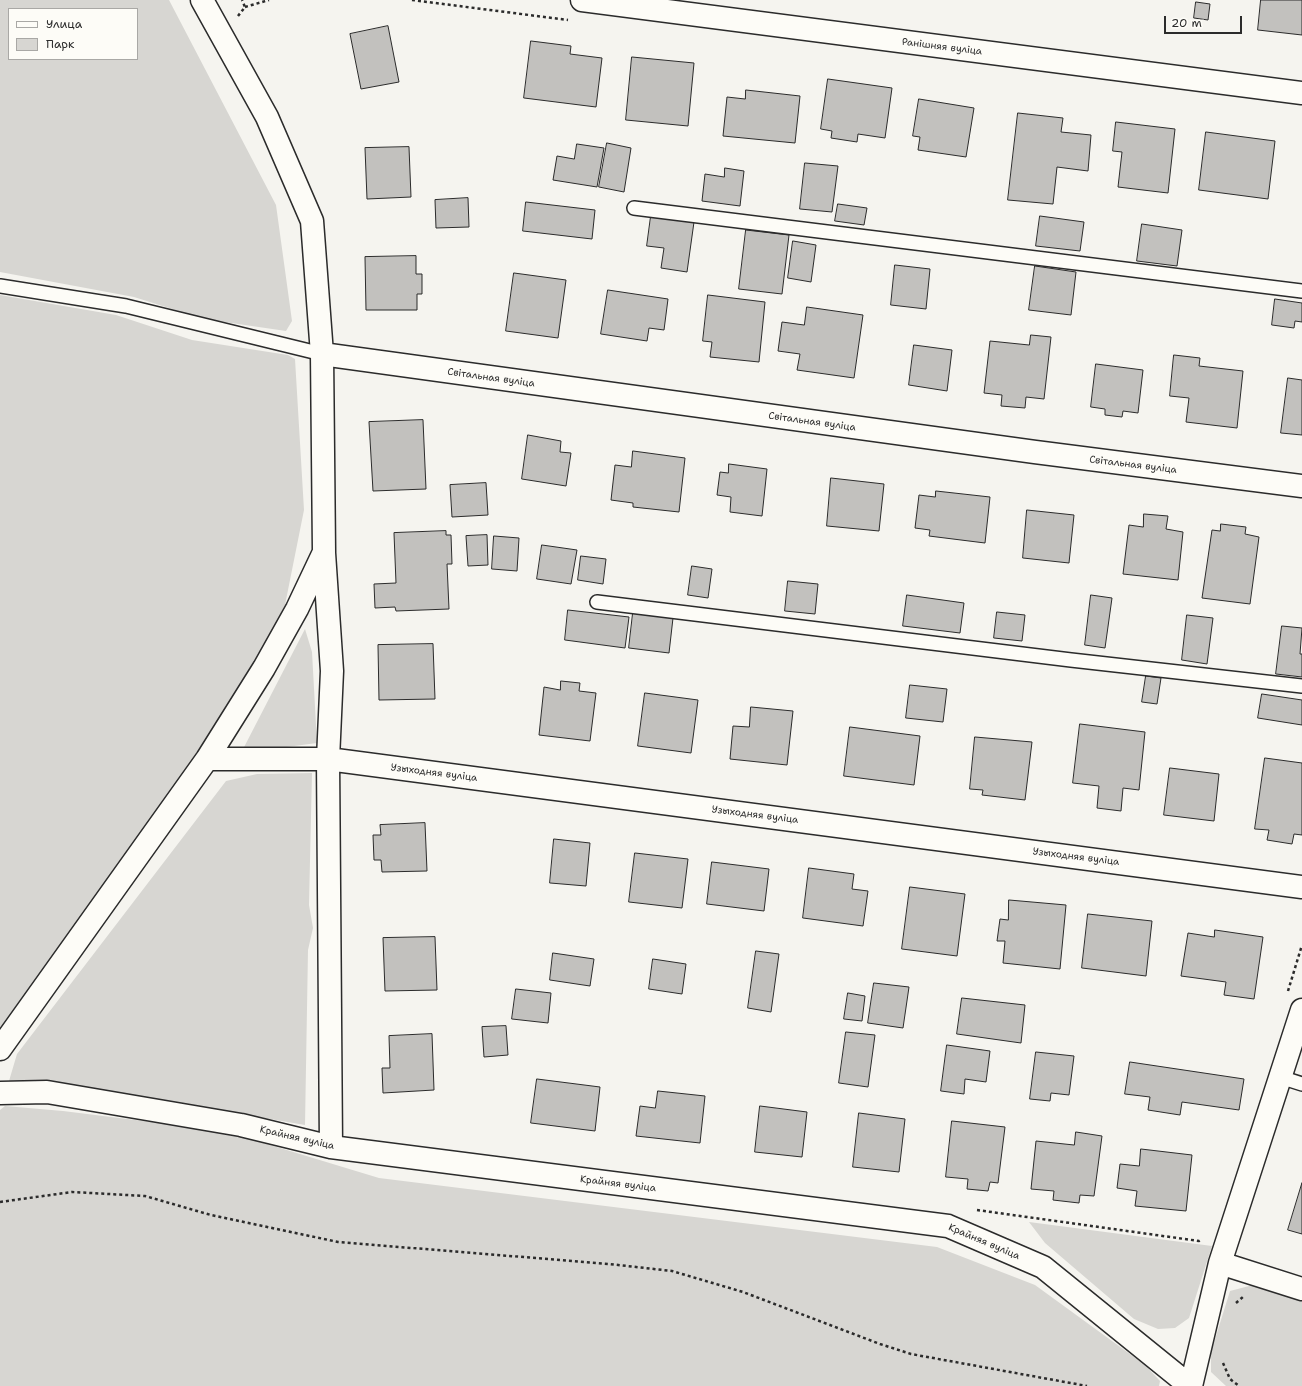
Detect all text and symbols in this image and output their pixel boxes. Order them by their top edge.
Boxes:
legend [8,8,138,60]
scale bar [1166,8,1244,34]
text: 20 m [1171,15,1202,31]
text: Улица [46,16,82,32]
text: Парк [46,36,74,52]
street label: Ранішняя вуліца [901,36,983,58]
street label: Світальная вуліца [447,366,535,390]
street label: Світальная вуліца [768,410,856,434]
street label: Світальная вуліца [1089,454,1177,476]
street label: Узыходняя вуліца [390,762,478,784]
street label: Узыходняя вуліца [711,804,799,826]
street label: Узыходняя вуліца [1032,846,1120,868]
street label: Крайняя вуліца [258,1124,336,1152]
street label: Крайняя вуліца [579,1173,657,1195]
street label: Крайняя вуліца [946,1222,1022,1262]

